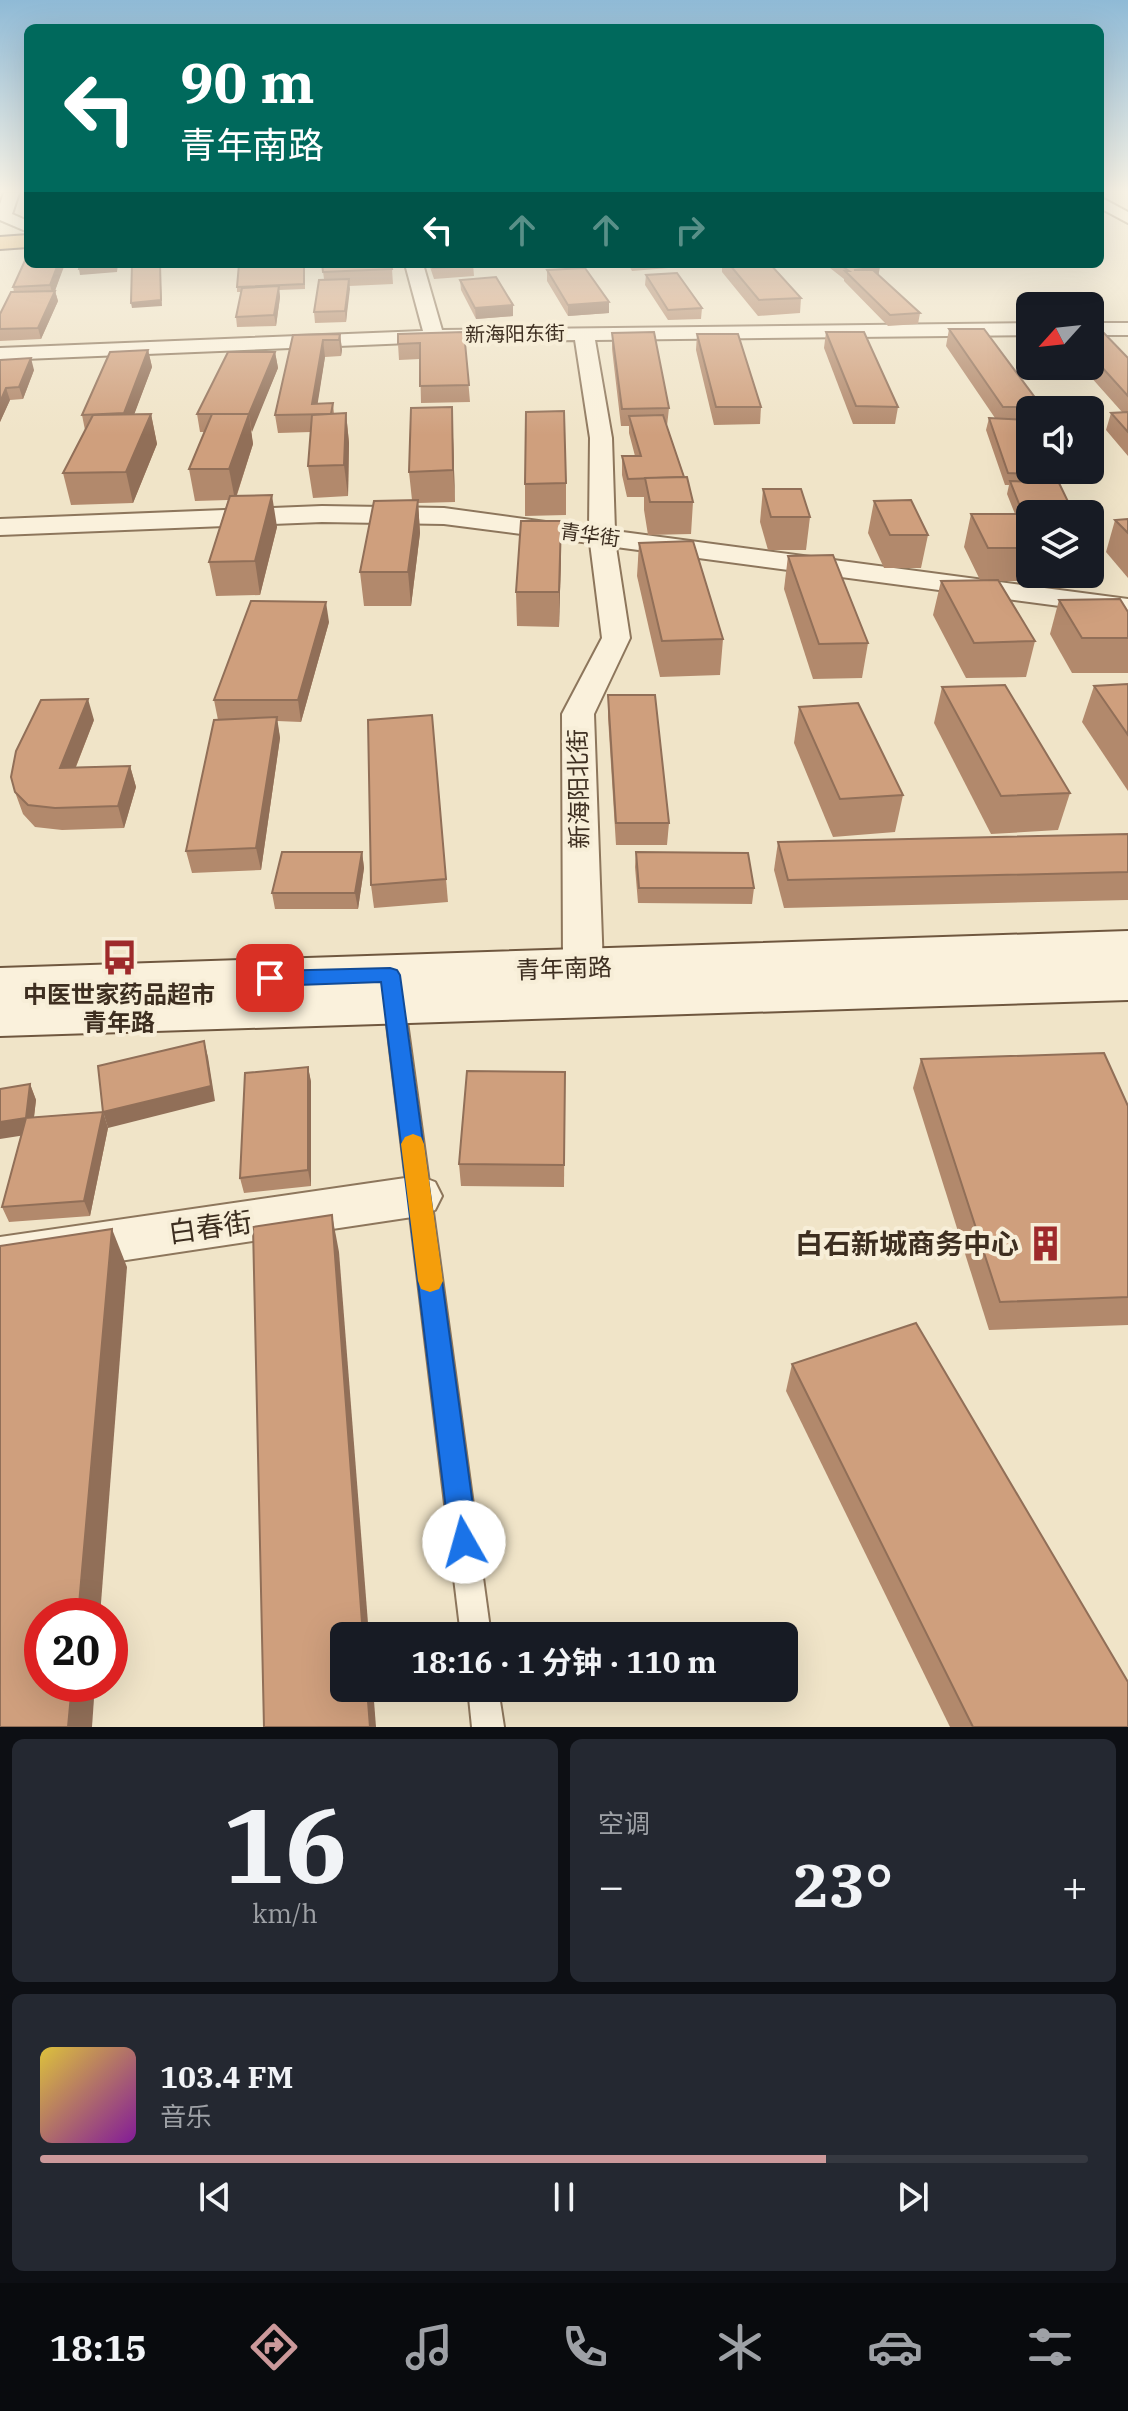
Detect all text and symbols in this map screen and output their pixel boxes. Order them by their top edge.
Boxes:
text: 90 m [180,46,315,118]
icon: left [48,56,152,160]
text: 青年南路 [180,121,324,168]
icon: left [416,208,460,252]
icon: ahead [500,208,544,252]
icon: ahead [584,208,628,252]
icon: right [668,208,712,252]
north arrow [1016,292,1104,380]
map controls [1016,292,1104,588]
street label: 新海阳东街 [465,319,565,348]
button: sound [1016,396,1104,484]
button: layers [1016,500,1104,588]
street label: 青华街 [558,517,622,552]
street label: 新海阳北街 [561,729,595,849]
bus stop icon: 中医世家药品超市 青年路 [100,939,138,977]
pin [236,944,304,1012]
street label: 青年南路 [515,950,612,986]
icon: arrive [248,956,292,1000]
place label: 中医世家药品超市 青年路 [23,978,215,1038]
street label: 白春街 [166,1202,254,1251]
place label: 白石新城商务中心 [795,1225,1019,1262]
building icon: 白石新城商务中心 [1026,1225,1064,1263]
position arrow [422,1500,506,1584]
speed limit sign: 20 [24,1598,128,1702]
text: 18:16 · 1 分钟 · 110 m [411,1642,717,1681]
text: 16 [223,1776,347,1912]
text: 空调 [598,1806,650,1840]
text: 23° [793,1845,893,1924]
text: − [598,1857,624,1914]
text: + [1062,1857,1088,1914]
text: km/h [252,1896,318,1930]
text: 103.4 FM [160,2057,293,2096]
text: 音乐 [160,2099,212,2133]
icon: previous [193,2175,237,2219]
icon: pause [542,2175,586,2219]
icon: next [891,2175,935,2219]
icon: directions [246,2319,302,2375]
icon: music [401,2319,457,2375]
icon: phone [557,2319,613,2375]
icon: climate [712,2319,768,2375]
icon: car [867,2319,923,2375]
icon: filters [1022,2319,1078,2375]
text: 18:15 [50,2324,147,2371]

